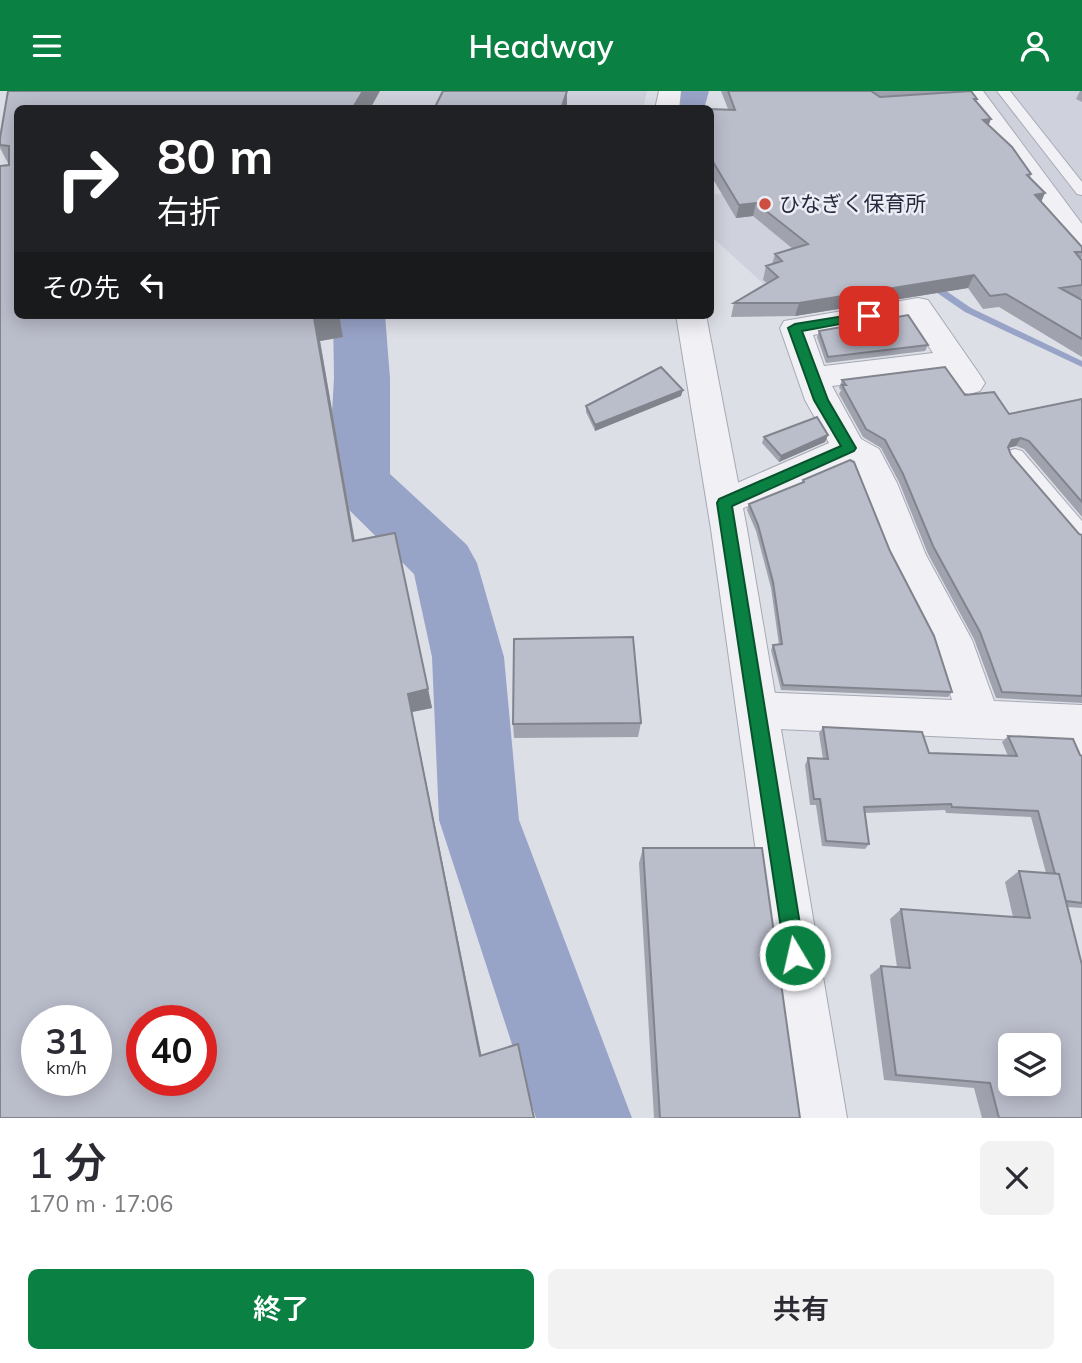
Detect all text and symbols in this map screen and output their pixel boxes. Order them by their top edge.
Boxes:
text: Headway [468,26,614,66]
icon: menu [28,27,66,65]
icon: person [1016,27,1054,65]
text: 80 m [157,125,273,186]
icon: right [42,133,133,224]
place label: ひなぎく保育所 [779,190,926,216]
text: 右折 [157,191,221,231]
marker: ひなぎく保育所 [757,196,773,212]
icon: left [134,266,172,304]
text: その先 [42,271,120,304]
pin [839,286,899,346]
icon: arrive [850,297,888,335]
position arrow [758,918,832,992]
speed limit sign: 40 [126,1005,217,1096]
text: 31 [45,1019,88,1063]
map controls [998,1033,1061,1096]
button: layers [998,1033,1061,1096]
text: km/h [46,1056,87,1079]
text: 1 分 [28,1136,106,1189]
button: close [980,1141,1054,1215]
text: 170 m · 17:06 [28,1189,173,1218]
button: 終了 [28,1269,534,1349]
button: 共有 [548,1269,1054,1349]

